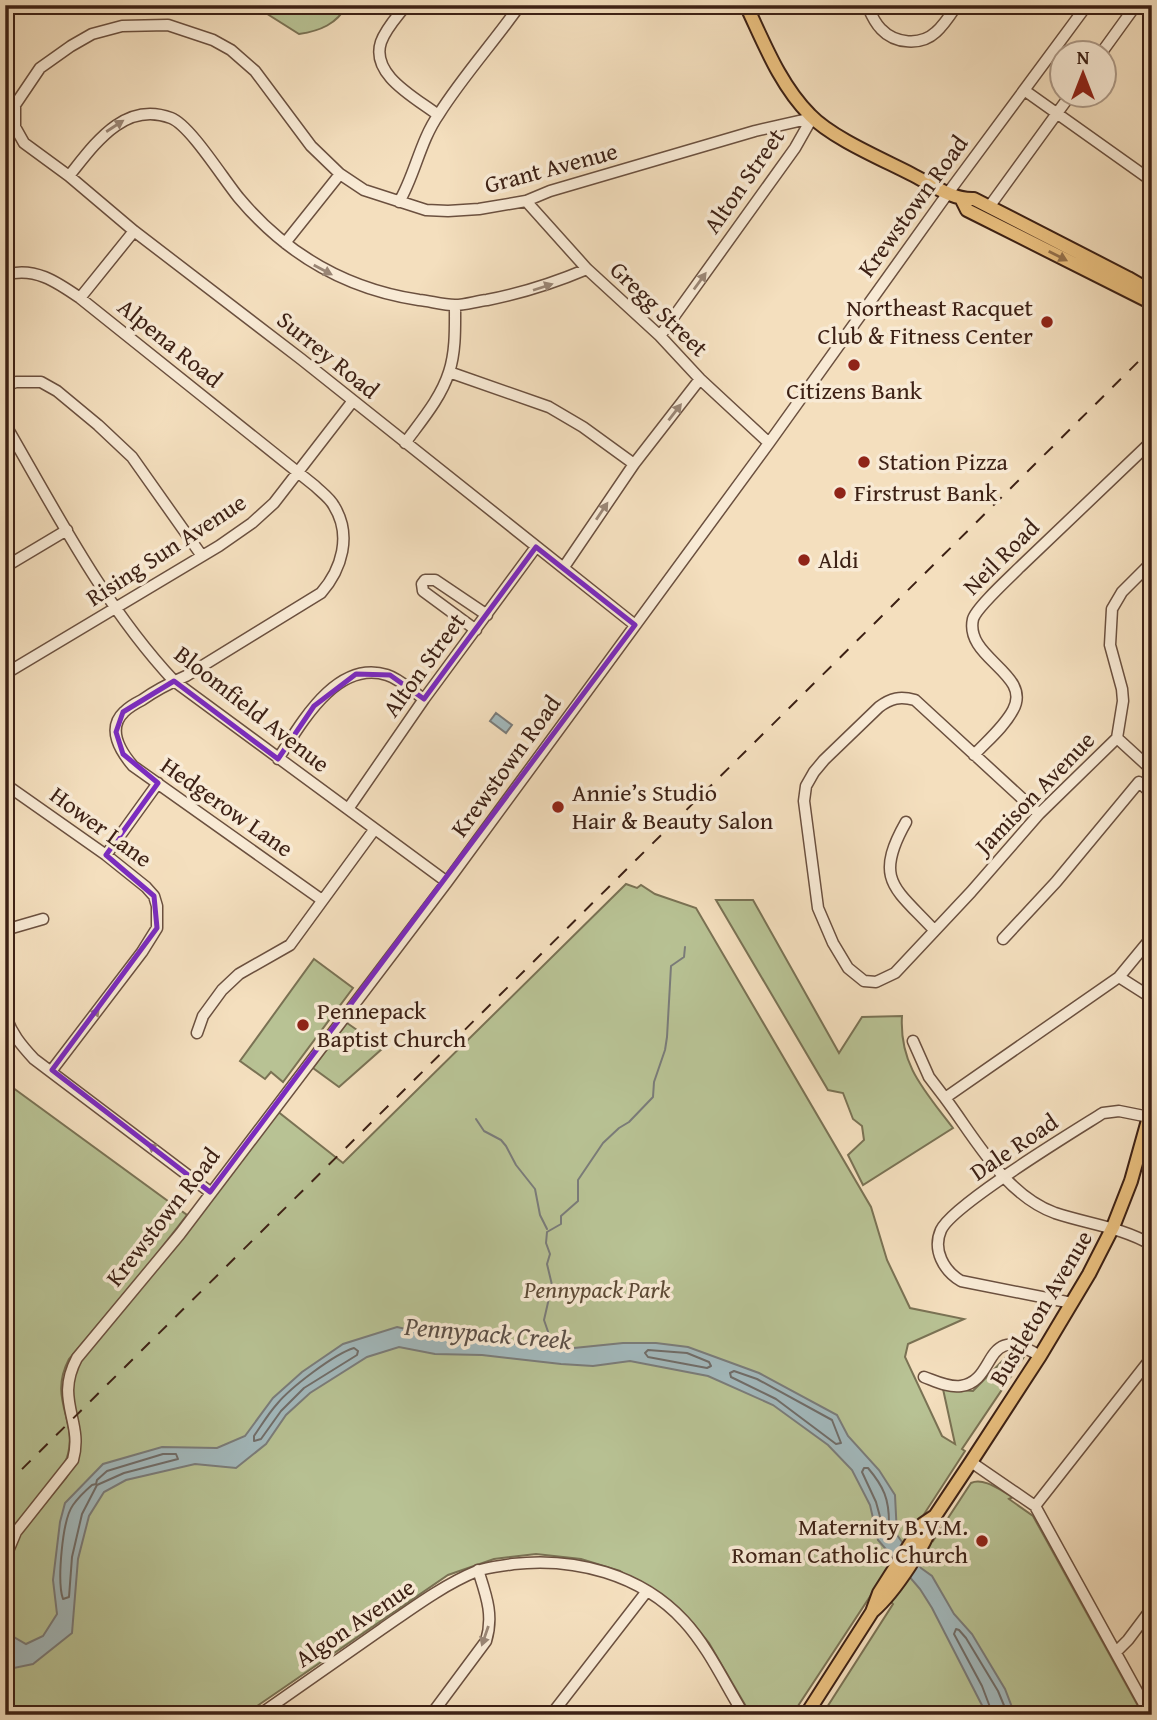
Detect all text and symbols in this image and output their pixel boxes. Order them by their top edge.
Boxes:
north arrow [1048,38,1118,108]
text: N [1077,43,1090,71]
one-way arrow [105,120,125,133]
street label: Alton Street [694,120,793,241]
street label: Krewstown Road [849,127,976,284]
street label: Grant Avenue [481,133,621,202]
one-way arrow [1048,250,1068,261]
street label: Gregg Street [602,253,717,365]
one-way arrow [313,264,333,276]
one-way arrow [692,272,706,290]
one-way arrow [533,281,554,292]
street label: Alpena Road [110,289,230,396]
place label: Northeast Racquet Club & Fitness Center [818,290,1034,353]
street label: Surrey Road [270,302,387,407]
marker: Northeast Racquet Club & Fitness Center [1039,314,1055,330]
marker: Citizens Bank [846,357,862,373]
place label: Citizens Bank [786,373,923,408]
one-way arrow [667,403,681,421]
place label: Station Pizza [878,444,1008,479]
marker: Station Pizza [856,454,872,470]
place label: Firstrust Bank [854,475,998,510]
street label: Rising Sun Avenue [79,485,253,615]
marker: Firstrust Bank [832,485,848,501]
one-way arrow [595,502,609,520]
street label: Neil Road [954,510,1047,603]
place label: Aldi [818,542,859,577]
marker: Aldi [796,552,812,568]
street label: Alton Street [374,605,474,724]
street label: Bloomfield Avenue [167,637,337,780]
street label: Krewstown Road [442,687,569,844]
street label: Jamison Avenue [965,723,1103,864]
street label: Hedgerow Lane [154,748,301,865]
place label: Annie’s Studio Hair & Beauty Salon [572,775,774,838]
street label: Hower Lane [43,778,160,876]
marker: Annie’s Studio Hair & Beauty Salon [550,799,566,815]
place label: Pennepack Baptist Church [317,993,467,1056]
one-way arrow [86,1007,100,1025]
marker: Pennepack Baptist Church [295,1017,311,1033]
street label: Dale Road [963,1104,1065,1189]
street label: Krewstown Road [97,1140,228,1294]
one-way arrow [147,1143,165,1158]
street label: Bustleton Avenue [980,1223,1101,1392]
park label: Pennypack Park [523,1272,670,1307]
water label: Pennypack Creek [402,1306,573,1359]
place label: Maternity B.V.M. Roman Catholic Church [731,1509,969,1572]
marker: Maternity B.V.M. Roman Catholic Church [974,1533,990,1549]
street label: Algon Avenue [288,1569,422,1676]
one-way arrow [479,1626,490,1647]

